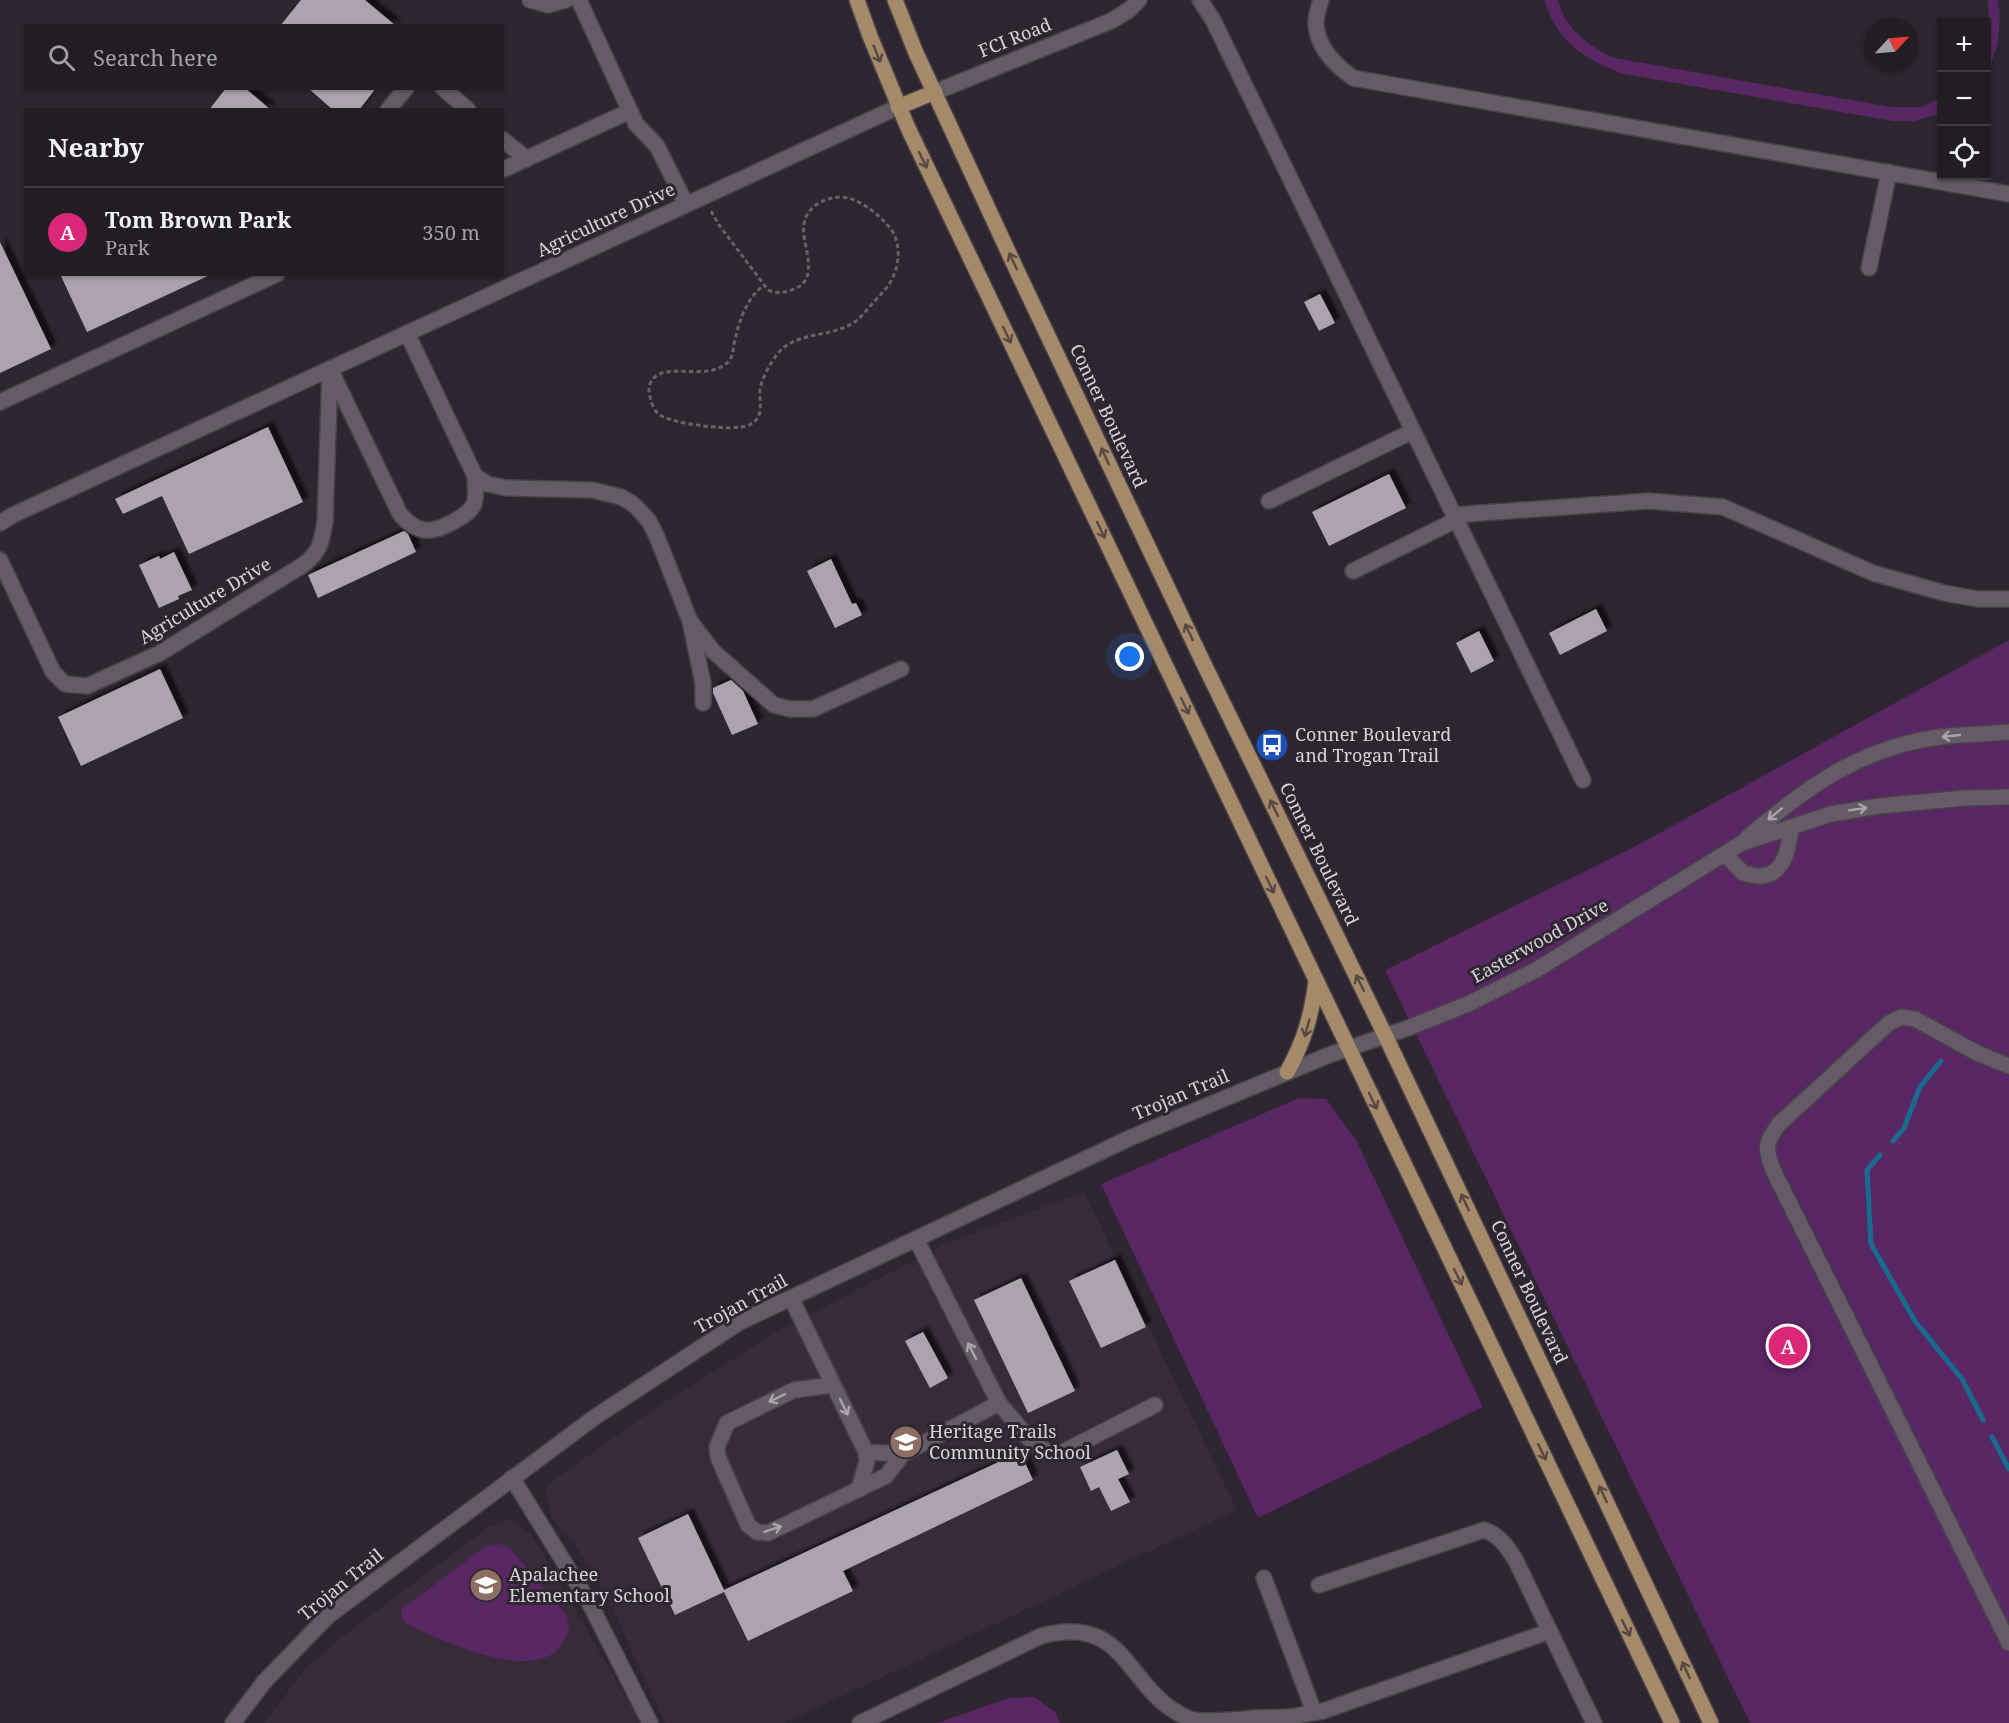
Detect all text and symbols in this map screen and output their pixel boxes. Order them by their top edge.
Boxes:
street label: FCI Road [975,12,1055,62]
north arrow [1865,18,1919,72]
map controls [1937,18,1991,180]
button: + [1937,18,1991,72]
search box [24,24,504,90]
icon: search [45,41,78,74]
text: Search here [93,42,218,72]
one-way arrow [872,44,883,62]
button: − [1937,72,1991,126]
button: locate [1937,126,1991,180]
text: Nearby [48,129,144,165]
one-way arrow [918,150,930,168]
street label: Agriculture Drive [533,177,679,262]
text: Tom Brown Park [105,204,291,234]
text: A [60,219,75,246]
text: 350 m [422,219,480,246]
text: Park [105,234,149,261]
one-way arrow [1006,252,1018,270]
one-way arrow [1002,326,1014,344]
street label: Conner Boulevard [1065,340,1153,491]
one-way arrow [1099,448,1111,466]
one-way arrow [1095,521,1107,539]
street label: Agriculture Drive [134,551,275,649]
one-way arrow [1183,624,1195,642]
your location [1115,642,1144,671]
one-way arrow [1179,697,1191,715]
place label: Conner Boulevard and Trogan Trail [1295,722,1451,767]
bus stop icon: Conner Boulevard and Trogan Trail [1254,727,1290,763]
one-way arrow [1941,731,1961,742]
street label: Conner Boulevard [1275,778,1365,929]
one-way arrow [1268,799,1280,817]
one-way arrow [1848,804,1868,815]
one-way arrow [1767,807,1783,820]
one-way arrow [1265,876,1277,894]
street label: Easterwood Drive [1467,892,1612,988]
one-way arrow [1353,974,1365,992]
one-way arrow [1301,1018,1313,1037]
street label: Trojan Trail [1129,1063,1233,1125]
one-way arrow [1368,1091,1380,1109]
one-way arrow [1458,1194,1470,1212]
street label: Conner Boulevard [1486,1216,1574,1367]
one-way arrow [1452,1267,1464,1285]
street label: Trojan Trail [690,1268,791,1338]
pin: A [1768,1324,1808,1368]
one-way arrow [966,1342,977,1360]
one-way arrow [769,1393,787,1405]
one-way arrow [839,1398,851,1416]
place label: Heritage Trails Community School [929,1419,1091,1464]
school or university icon: Heritage Trails Community School [888,1424,924,1460]
one-way arrow [1537,1443,1549,1461]
one-way arrow [1596,1485,1608,1503]
one-way arrow [763,1523,782,1534]
street label: Trojan Trail [293,1542,388,1626]
place label: Apalachee Elementary School [509,1562,670,1607]
school or university icon: Apalachee Elementary School [468,1567,504,1603]
one-way arrow [1621,1619,1633,1637]
one-way arrow [1680,1662,1692,1680]

